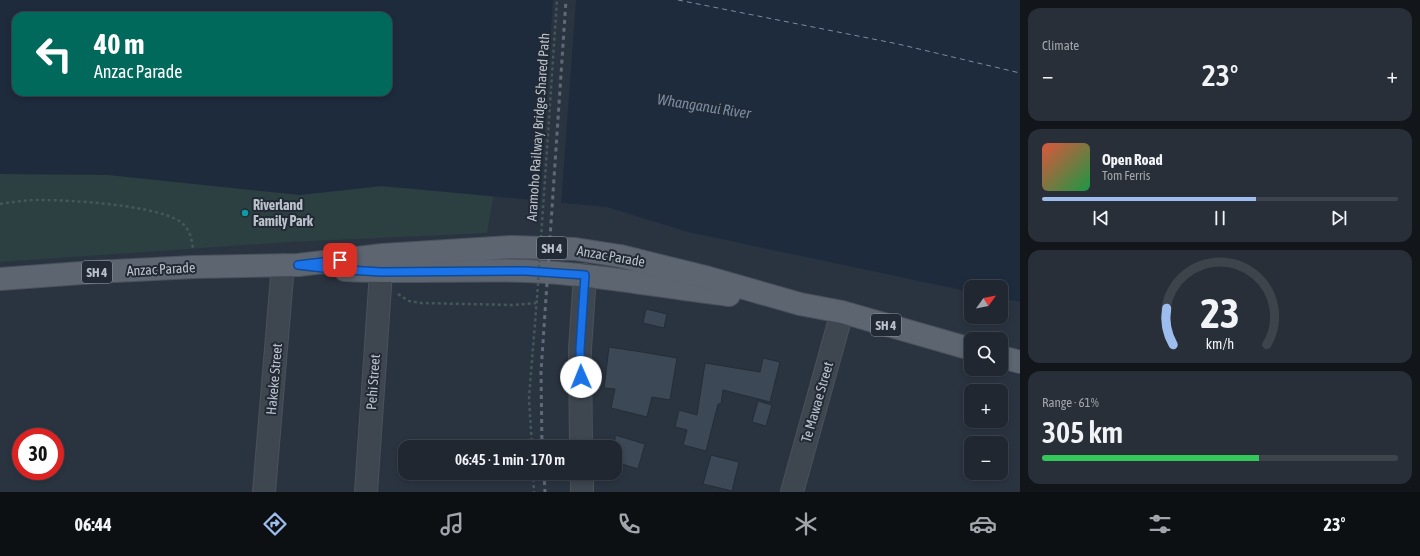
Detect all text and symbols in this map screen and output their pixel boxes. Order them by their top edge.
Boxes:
icon: left [28,28,80,80]
text: 40 m [94,28,144,60]
street label: Aramoho Railway Bridge Shared Path [523,32,553,222]
text: Climate [1042,38,1079,53]
text: 23° [1202,58,1238,92]
text: Anzac Parade [94,61,182,82]
text: − [1042,62,1053,88]
text: + [1387,62,1398,88]
water label: Whanganui River [656,90,753,122]
text: Open Road [1102,151,1163,168]
text: Tom Ferris [1102,168,1150,183]
place label: Riverland Family Park [253,197,314,229]
icon: previous [1090,207,1112,229]
icon: pause [1209,207,1231,229]
icon: next [1328,207,1350,229]
marker: Riverland Family Park [240,208,250,218]
road number: SH 4 [537,237,567,259]
street label: Anzac Parade [576,242,646,270]
pin [323,243,357,277]
icon: arrive [329,249,351,271]
street label: Anzac Parade [126,259,196,279]
road number: SH 4 [82,261,112,283]
north arrow [964,280,1008,324]
map controls [964,280,1008,480]
text: 23 [1200,288,1240,336]
road number: SH 4 [871,314,901,336]
button: search [964,332,1008,376]
text: km/h [1206,335,1234,351]
street label: Hakeke Street [263,343,285,415]
street label: Pehi Street [363,354,383,410]
position arrow [560,356,602,398]
street label: Te Mawae Street [798,360,836,444]
button: + [964,384,1008,428]
text: Range · 61% [1042,395,1099,410]
text: 305 km [1042,415,1123,449]
speed limit sign: 30 [12,428,64,480]
button: − [964,436,1008,480]
text: 06:45 · 1 min · 170 m [455,451,565,468]
icon: directions [261,510,289,538]
icon: music [438,510,466,538]
icon: phone [615,510,643,538]
icon: climate [792,510,820,538]
icon: car [969,510,997,538]
icon: filters [1146,510,1174,538]
text: 06:44 [75,514,112,535]
text: 23° [1323,514,1345,535]

